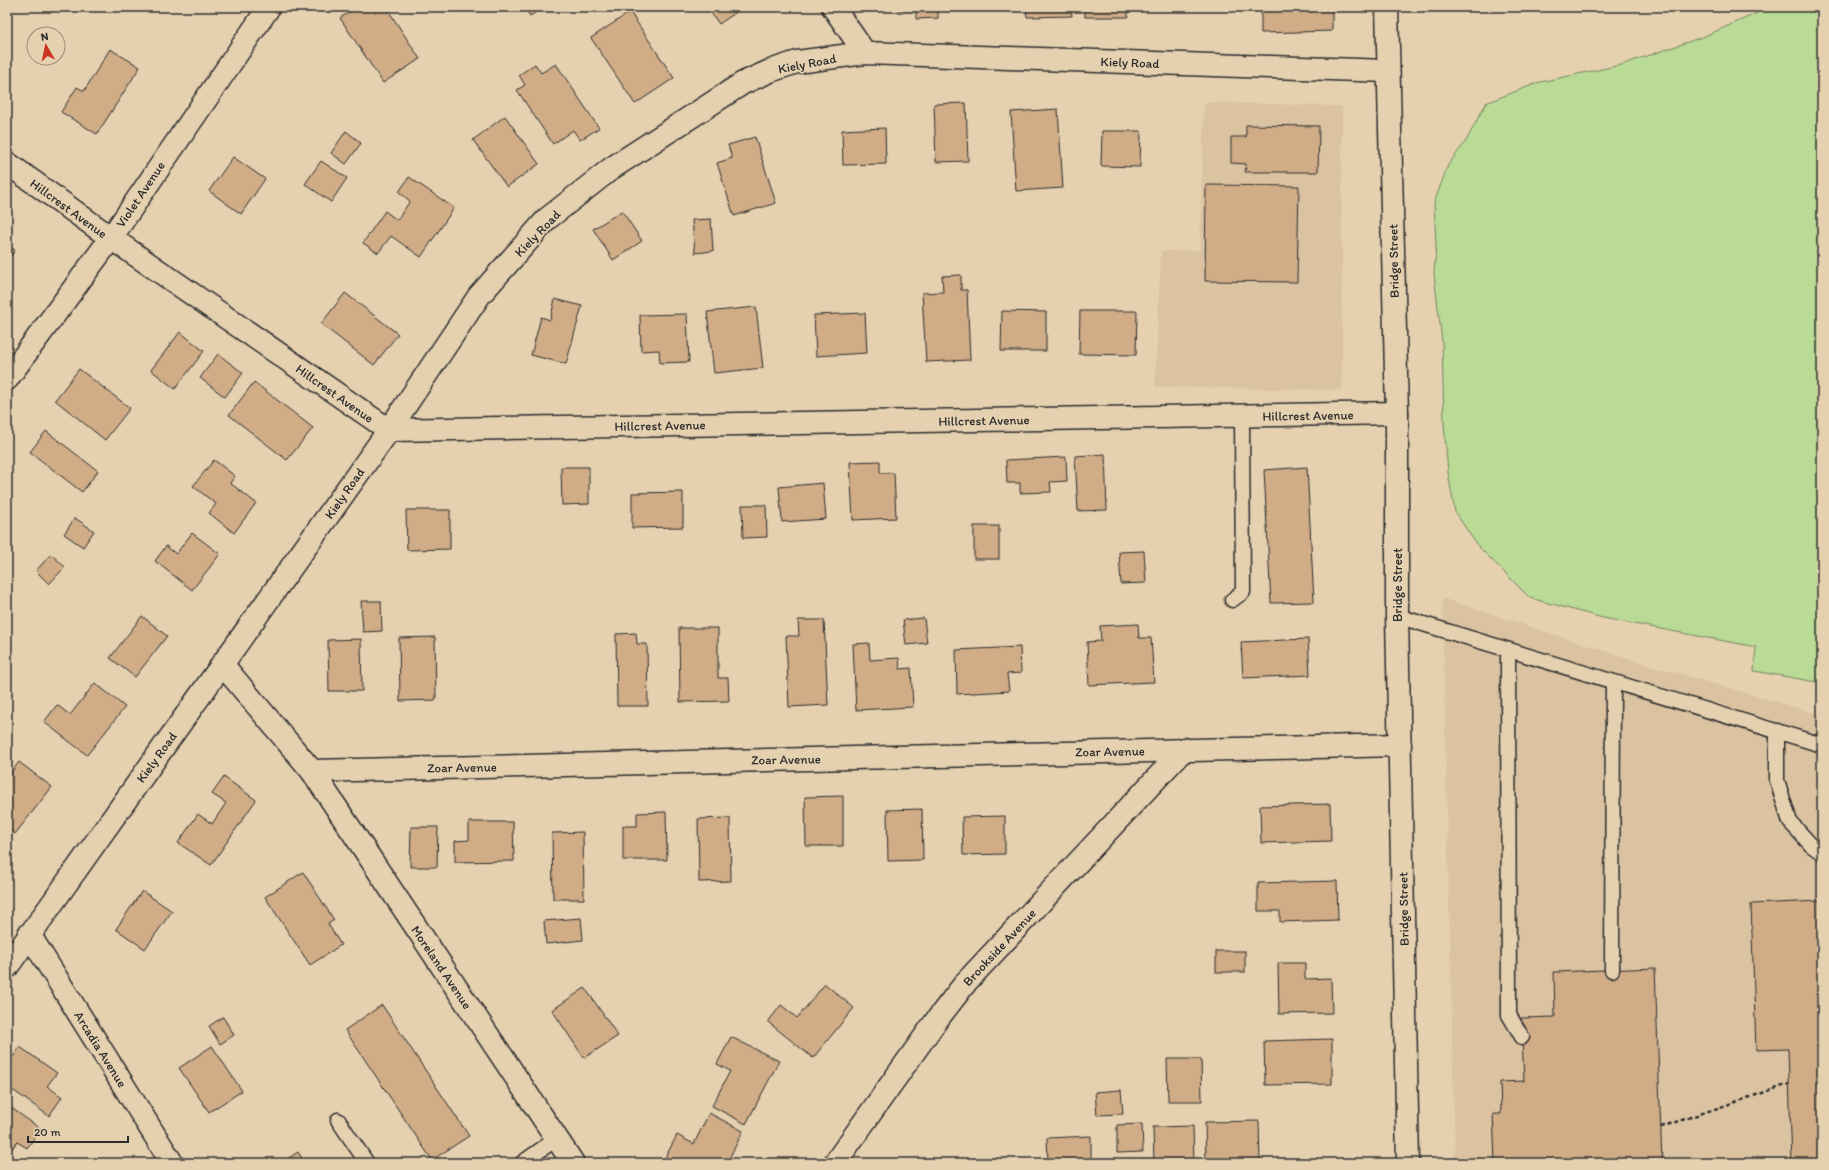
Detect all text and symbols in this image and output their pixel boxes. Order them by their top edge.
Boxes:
north arrow [26,26,66,66]
text: N [40,30,49,44]
street label: Kiely Road [777,50,837,76]
street label: Kiely Road [1100,54,1160,71]
street label: Violet Avenue [113,158,168,230]
street label: Hillcrest Avenue [27,175,110,241]
street label: Kiely Road [511,207,563,260]
street label: Bridge Street [1385,224,1402,298]
street label: Hillcrest Avenue [293,361,376,426]
street label: Hillcrest Avenue [1262,407,1354,424]
street label: Hillcrest Avenue [938,412,1030,429]
street label: Hillcrest Avenue [614,417,706,434]
street label: Kiely Road [321,465,367,522]
street label: Bridge Street [1390,548,1405,622]
street label: Kiely Road [133,729,180,786]
street label: Zoar Avenue [1075,743,1145,760]
street label: Zoar Avenue [751,751,821,768]
street label: Zoar Avenue [427,759,497,776]
street label: Bridge Street [1395,872,1412,946]
street label: Brookside Avenue [960,906,1039,989]
street label: Moreland Avenue [408,923,475,1012]
street label: Arcadia Avenue [71,1008,130,1090]
scale bar [28,1118,128,1144]
text: 20 m [34,1125,61,1139]

